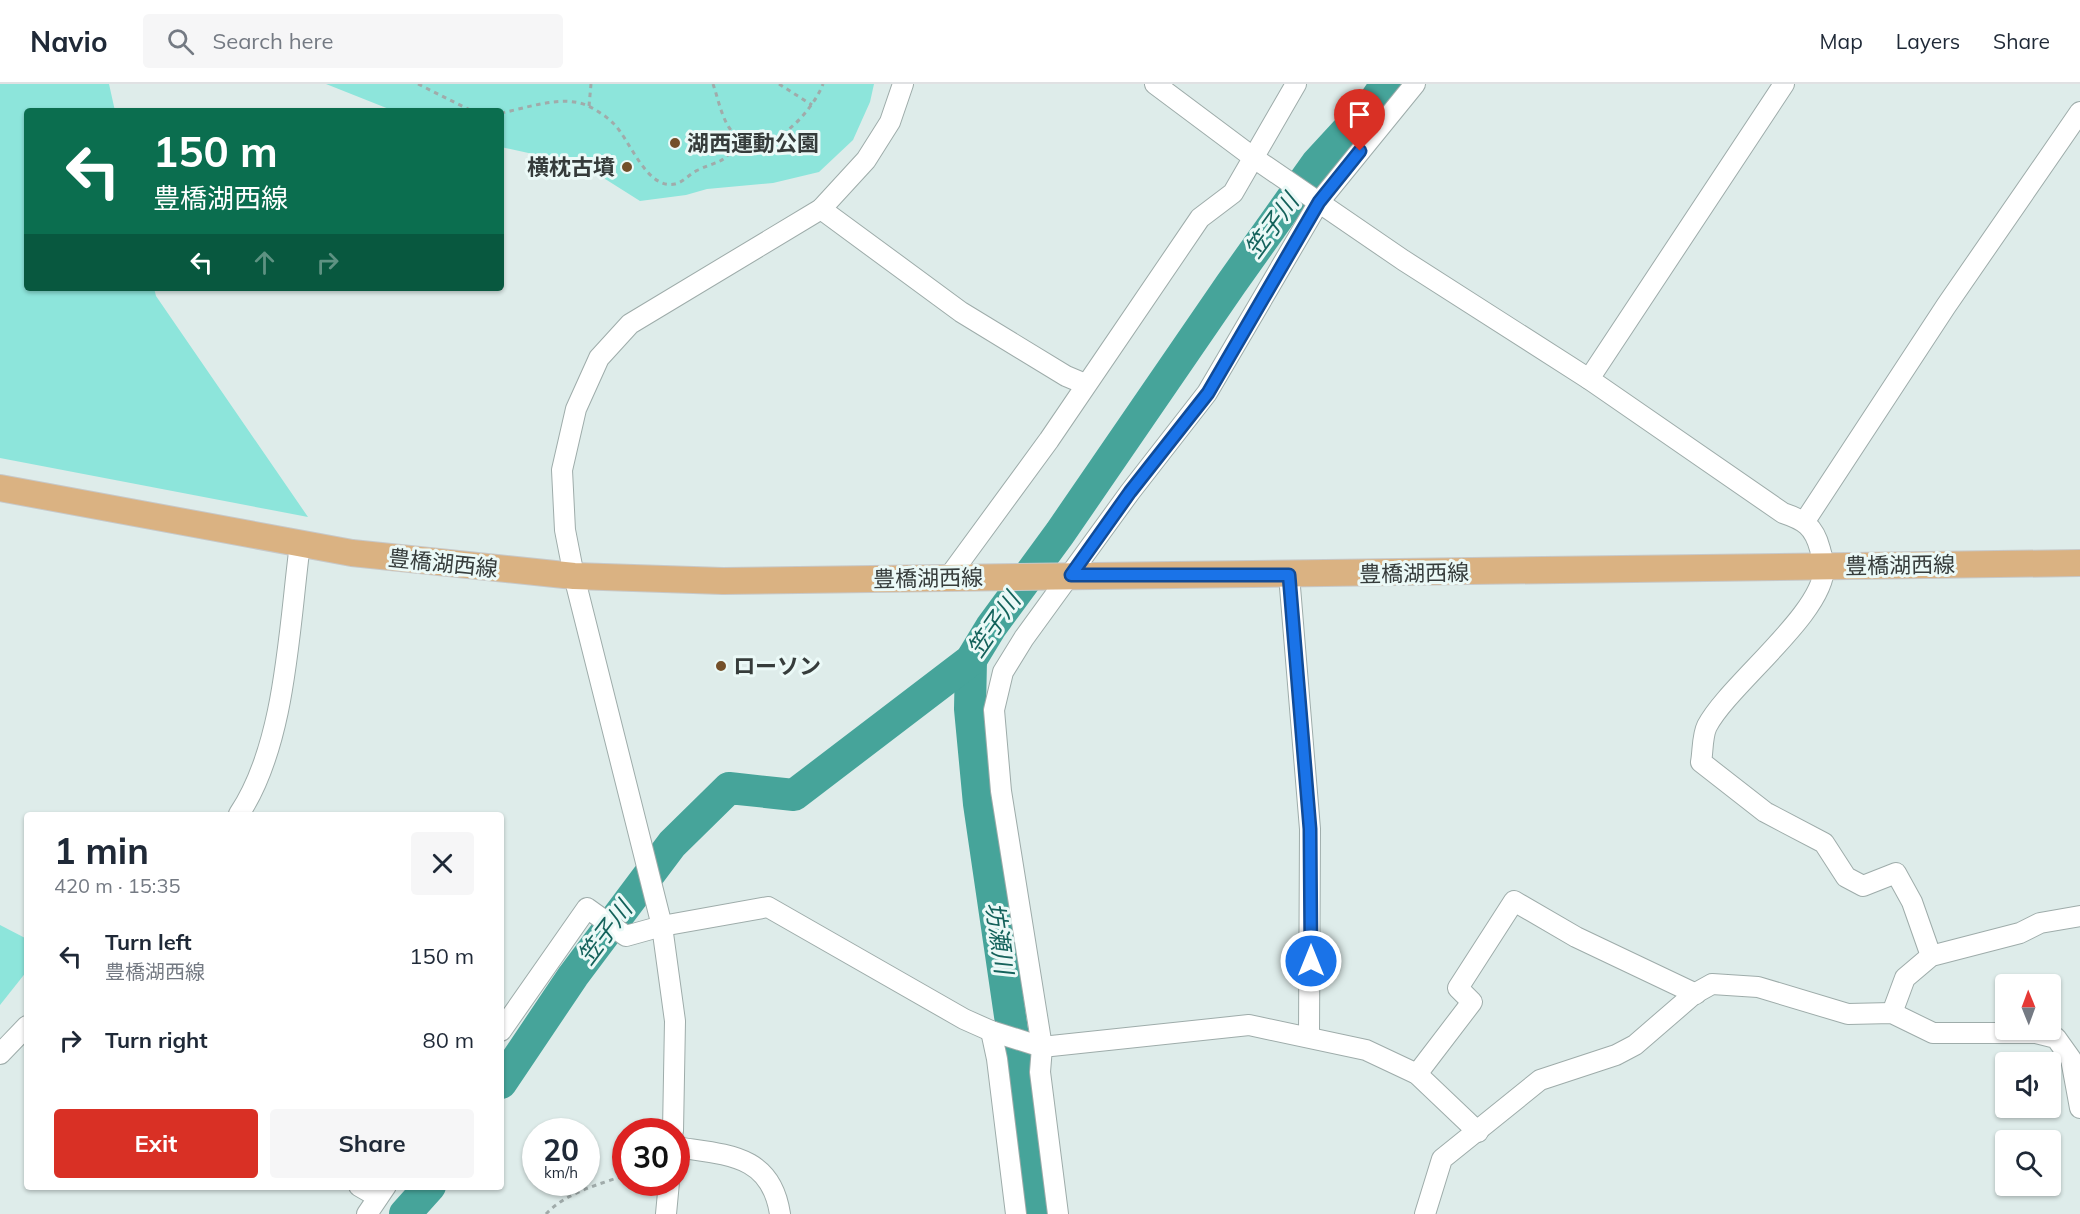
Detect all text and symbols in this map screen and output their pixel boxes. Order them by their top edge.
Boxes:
search box [143,14,563,68]
text: Navio [30,24,107,59]
icon: search [164,25,197,58]
text: Search here [212,27,333,55]
text: Map [1820,28,1863,54]
text: Layers [1896,28,1960,54]
text: Share [1993,28,2050,54]
pin [1334,89,1385,151]
icon: arrive [1343,98,1376,131]
text: 150 m [153,125,278,178]
place label: 湖西運動公園 [687,129,819,157]
icon: left [54,132,132,210]
marker: 湖西運動公園 [668,136,682,150]
place label: 横枕古墳 [527,153,615,181]
marker: 横枕古墳 [620,160,634,174]
text: 豊橋湖西線 [153,181,288,215]
water label: 笠子川 [1238,185,1306,263]
icon: left [185,246,218,279]
icon: ahead [248,246,281,279]
icon: right [311,246,344,279]
street label: 豊橋湖西線 [387,543,499,583]
street label: 豊橋湖西線 [1845,550,1955,580]
street label: 豊橋湖西線 [1359,558,1469,588]
street label: 豊橋湖西線 [873,563,983,593]
water label: 笠子川 [960,584,1028,663]
place label: ローソン [733,652,821,680]
marker: ローソン [714,659,728,673]
text: 1 min [54,828,149,873]
button: close [411,832,474,895]
text: 420 m · 15:35 [54,873,180,898]
water label: 笠子川 [571,892,640,970]
water label: 坊瀬川 [980,900,1020,979]
text: Turn left [105,928,192,956]
position arrow [1279,929,1343,993]
icon: left [54,940,87,973]
text: 150 m [409,942,474,970]
text: 豊橋湖西線 [105,959,205,984]
north arrow [1995,974,2061,1040]
map controls [1995,974,2061,1196]
icon: right [54,1024,87,1057]
text: Turn right [105,1026,208,1054]
text: 80 m [423,1026,474,1054]
button: sound [1995,1052,2061,1118]
button: Exit [54,1109,258,1178]
button: Share [270,1109,474,1178]
speed limit sign: 30 [612,1118,690,1196]
button: search [1995,1130,2061,1196]
text: 20 [543,1131,579,1169]
text: km/h [544,1163,578,1182]

